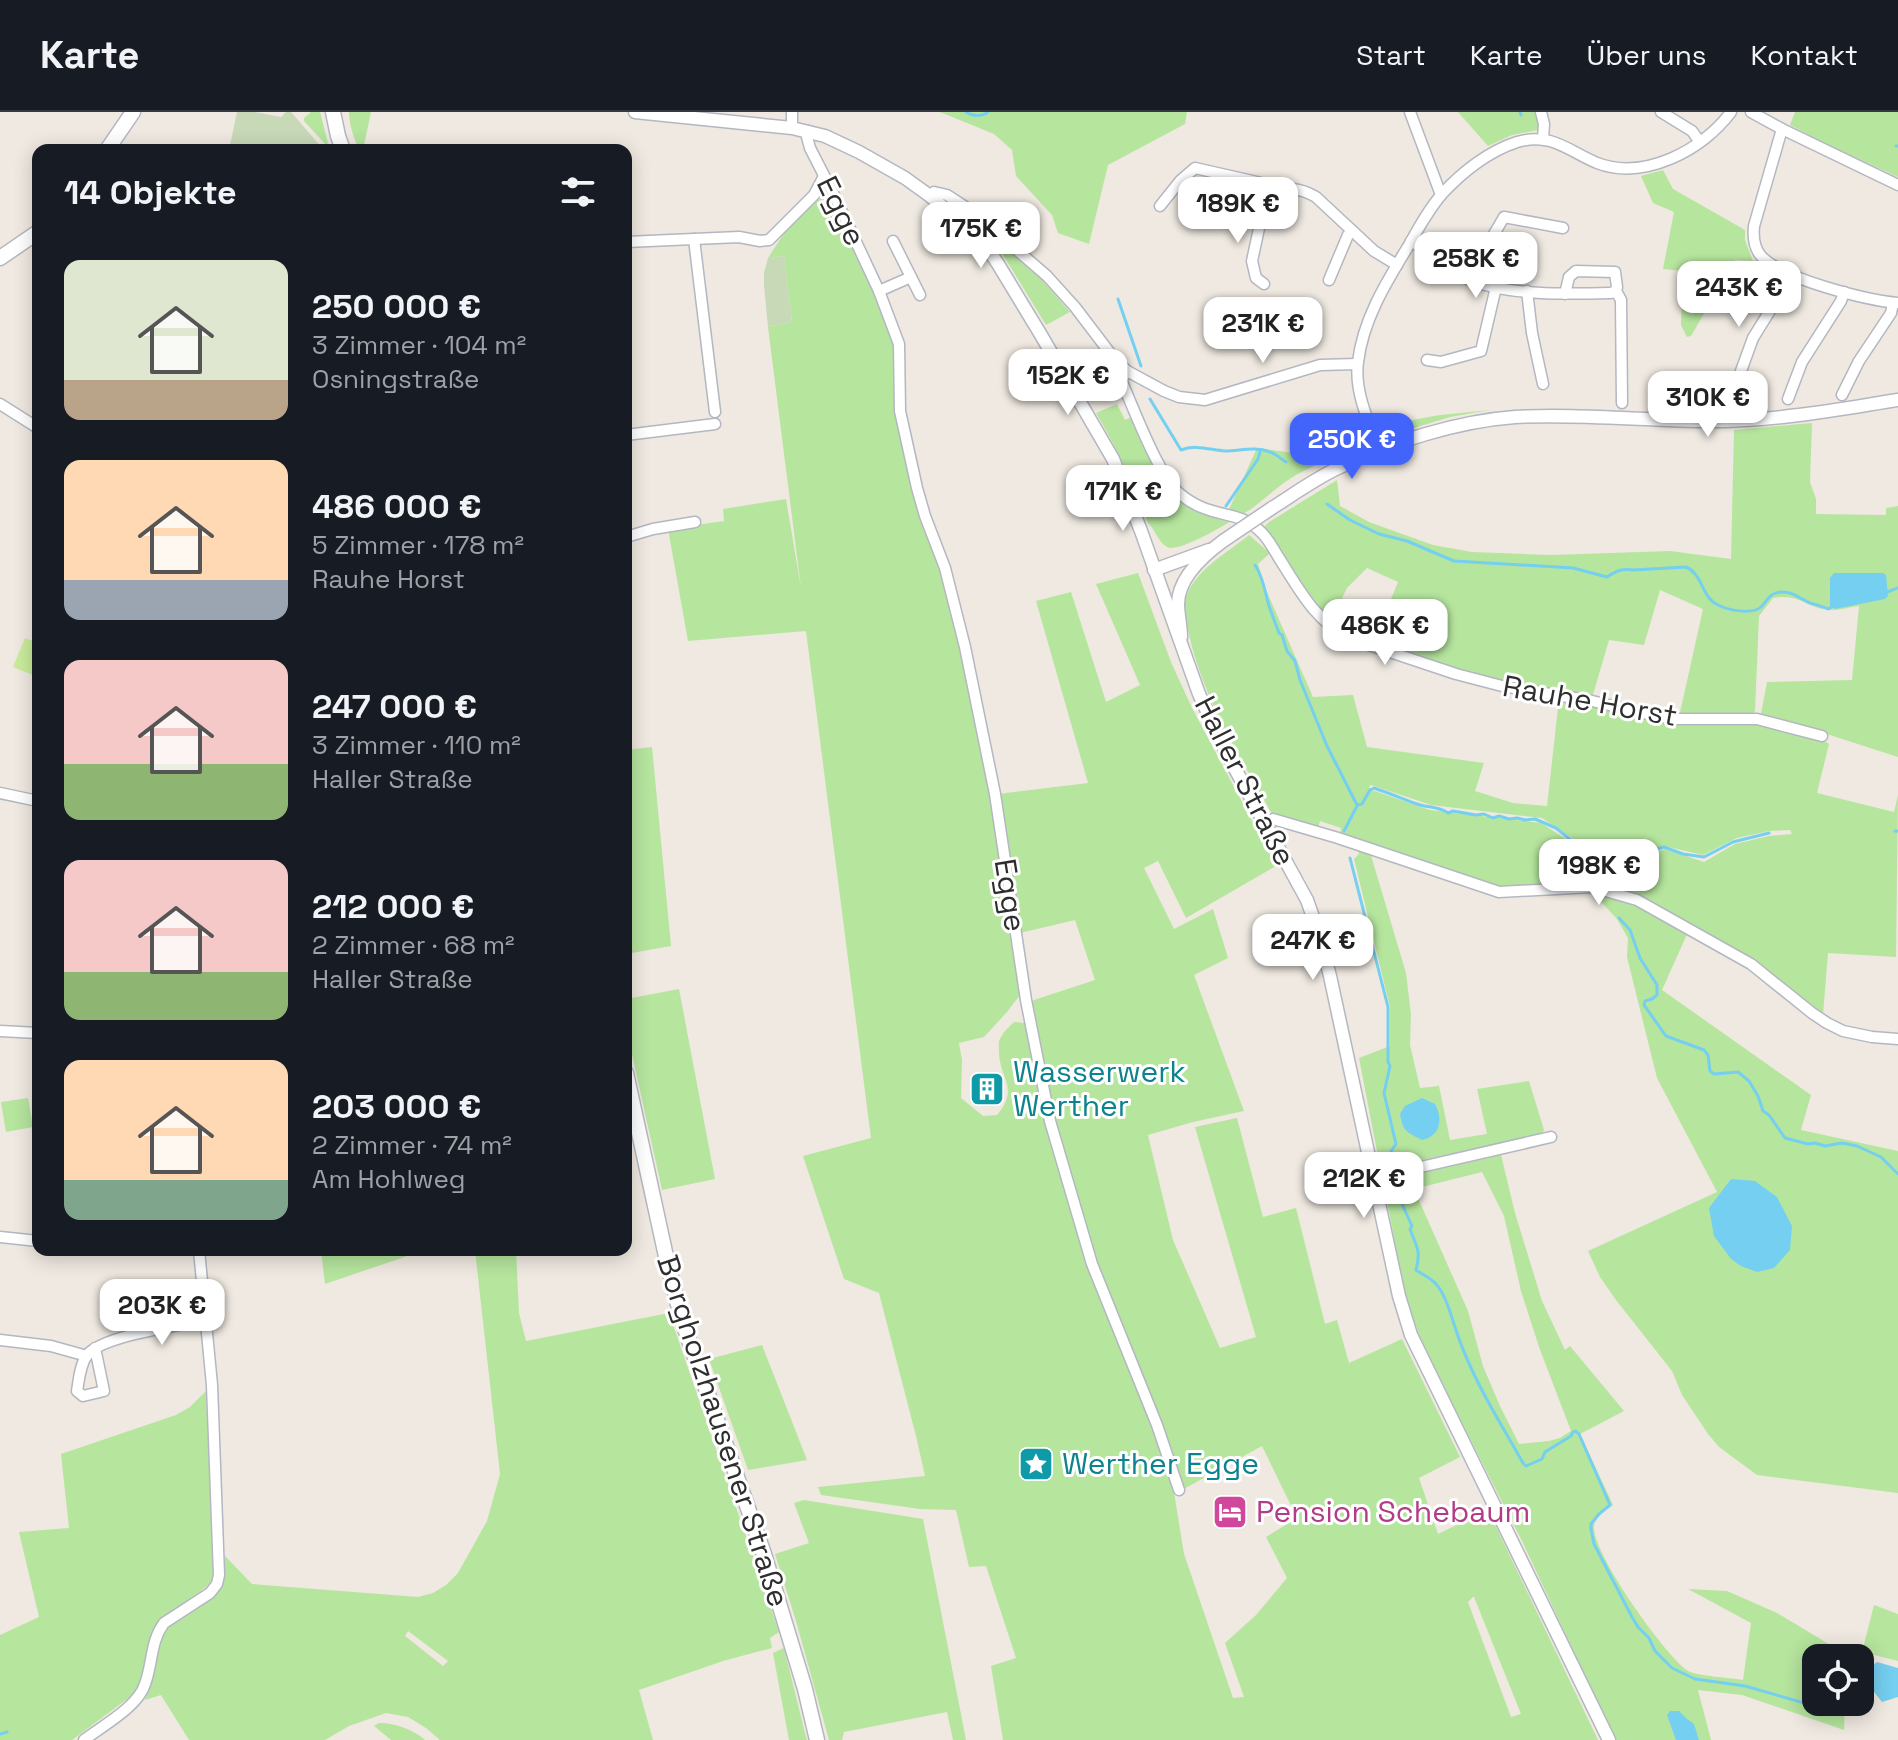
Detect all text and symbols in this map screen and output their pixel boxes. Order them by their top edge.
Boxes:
text: Karte [40,31,139,79]
text: Start [1356,37,1426,73]
text: Karte [1470,37,1542,73]
text: Über uns [1586,37,1707,73]
text: Kontakt [1751,37,1858,73]
street label: Egge [808,169,875,252]
icon: filters [556,170,600,214]
text: 14 Objekte [64,171,237,214]
pin: 189K € [1173,177,1303,245]
text: 189K € [1196,186,1280,220]
pin: 175K € [916,202,1046,270]
text: 175K € [940,211,1022,245]
pin: 258K € [1411,232,1541,300]
text: 258K € [1432,241,1520,275]
pin: 243K € [1674,261,1804,329]
text: 243K € [1695,270,1783,304]
text: 250 000 € [312,285,481,328]
icon: home [128,292,224,388]
pin: 231K € [1198,297,1328,365]
text: 231K € [1221,306,1305,340]
text: 3 Zimmer · 104 m² [312,328,526,362]
pin: 152K € [1003,349,1133,417]
text: 152K € [1026,358,1110,392]
text: Osningstraße [312,362,479,396]
pin: 310K € [1643,371,1773,439]
text: 310K € [1666,380,1750,414]
pin: 250K € [1287,413,1417,481]
text: 250K € [1308,422,1396,456]
pin: 171K € [1058,465,1188,533]
text: 171K € [1084,474,1162,508]
text: 486 000 € [312,485,481,528]
icon: home [128,492,224,588]
text: 5 Zimmer · 178 m² [312,528,524,562]
text: Rauhe Horst [312,562,465,596]
pin: 486K € [1320,599,1450,667]
text: 486K € [1341,608,1429,642]
street label: Rauhe Horst [1500,666,1680,735]
text: 247 000 € [312,685,477,728]
street label: Haller Straße [1186,689,1305,872]
icon: home [128,692,224,788]
text: 3 Zimmer · 110 m² [312,728,521,762]
text: Haller Straße [312,762,473,796]
pin: 198K € [1534,839,1664,907]
text: 198K € [1557,848,1641,882]
street label: Egge [986,856,1035,934]
text: 212 000 € [312,885,474,928]
icon: home [128,892,224,988]
pin: 247K € [1248,914,1378,982]
text: 247K € [1270,923,1356,957]
text: 2 Zimmer · 68 m² [312,928,515,962]
text: Haller Straße [312,962,473,996]
place label: Wasserwerk Werther [1013,1052,1186,1125]
building icon: Wasserwerk Werther [968,1070,1006,1108]
text: 203 000 € [312,1085,481,1128]
icon: home [128,1092,224,1188]
text: 2 Zimmer · 74 m² [312,1128,512,1162]
pin: 212K € [1299,1152,1429,1220]
text: 212K € [1322,1161,1406,1195]
text: Am Hohlweg [312,1162,466,1196]
street label: Borgholzhausener Straße [648,1250,799,1612]
pin: 203K € [97,1279,227,1347]
text: 203K € [118,1288,206,1322]
place label: Werther Egge [1062,1444,1259,1483]
place icon: Werther Egge [1017,1445,1055,1483]
place label: Pension Schebaum [1256,1492,1530,1531]
hotel icon: Pension Schebaum [1211,1493,1249,1531]
map controls [1802,1644,1874,1716]
button: locate [1802,1644,1874,1716]

